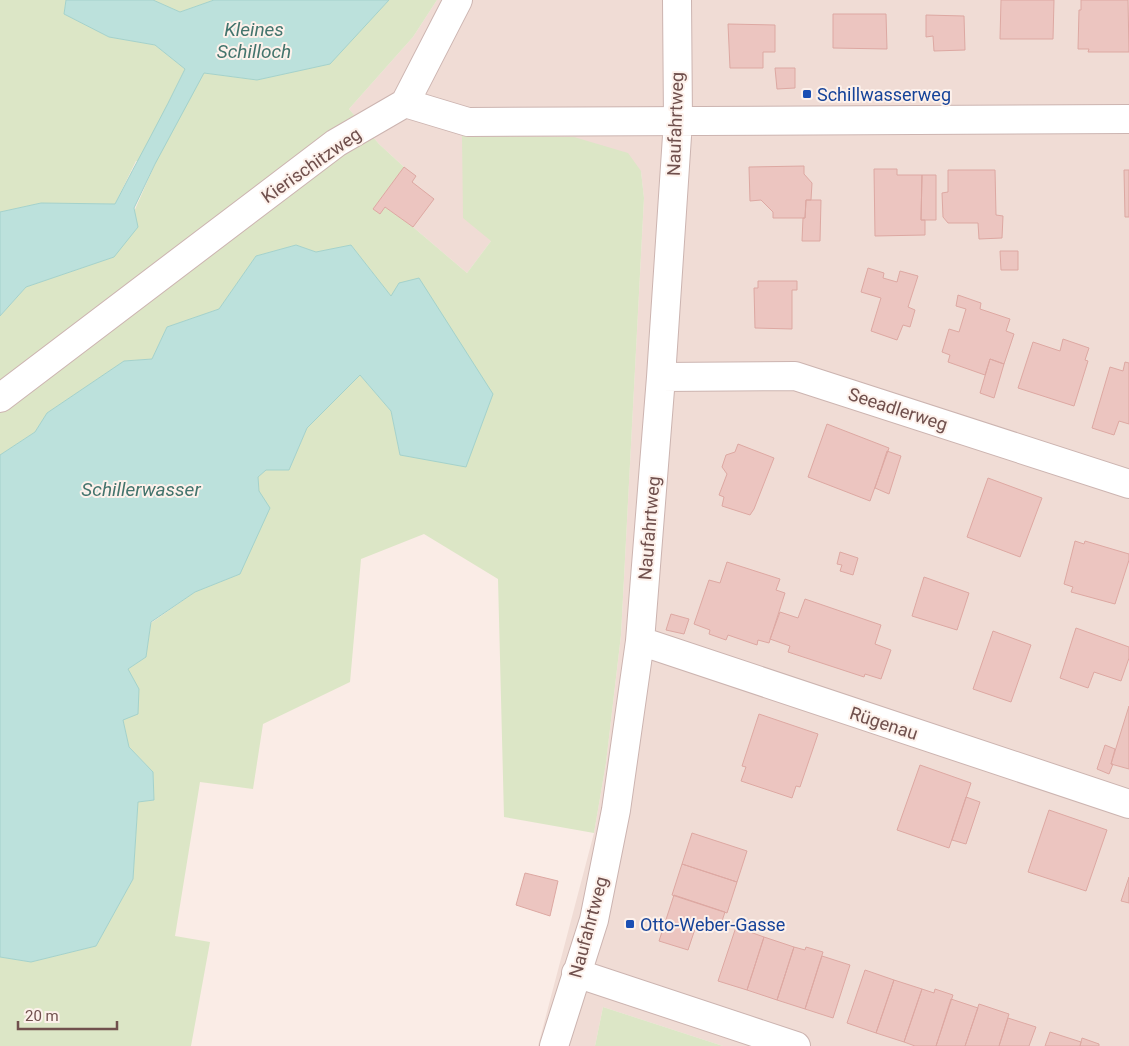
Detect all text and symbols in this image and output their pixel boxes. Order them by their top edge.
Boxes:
water label: Kleines Schilloch [217,18,291,63]
street label: Naufahrtweg [663,72,687,176]
place label: Schillwasserweg [817,84,951,105]
marker: Schillwasserweg [801,88,813,100]
street label: Kierischitzweg [257,123,365,207]
street label: Seeadlerweg [846,383,950,435]
street label: Naufahrtweg [634,475,664,581]
water label: Schillerwasser [81,478,201,501]
street label: Rügenau [847,702,921,744]
street label: Naufahrtweg [564,874,612,980]
place label: Otto-Weber-Gasse [640,914,785,935]
marker: Otto-Weber-Gasse [624,918,636,930]
scale bar [18,998,116,1030]
text: 20 m [25,1007,59,1025]

